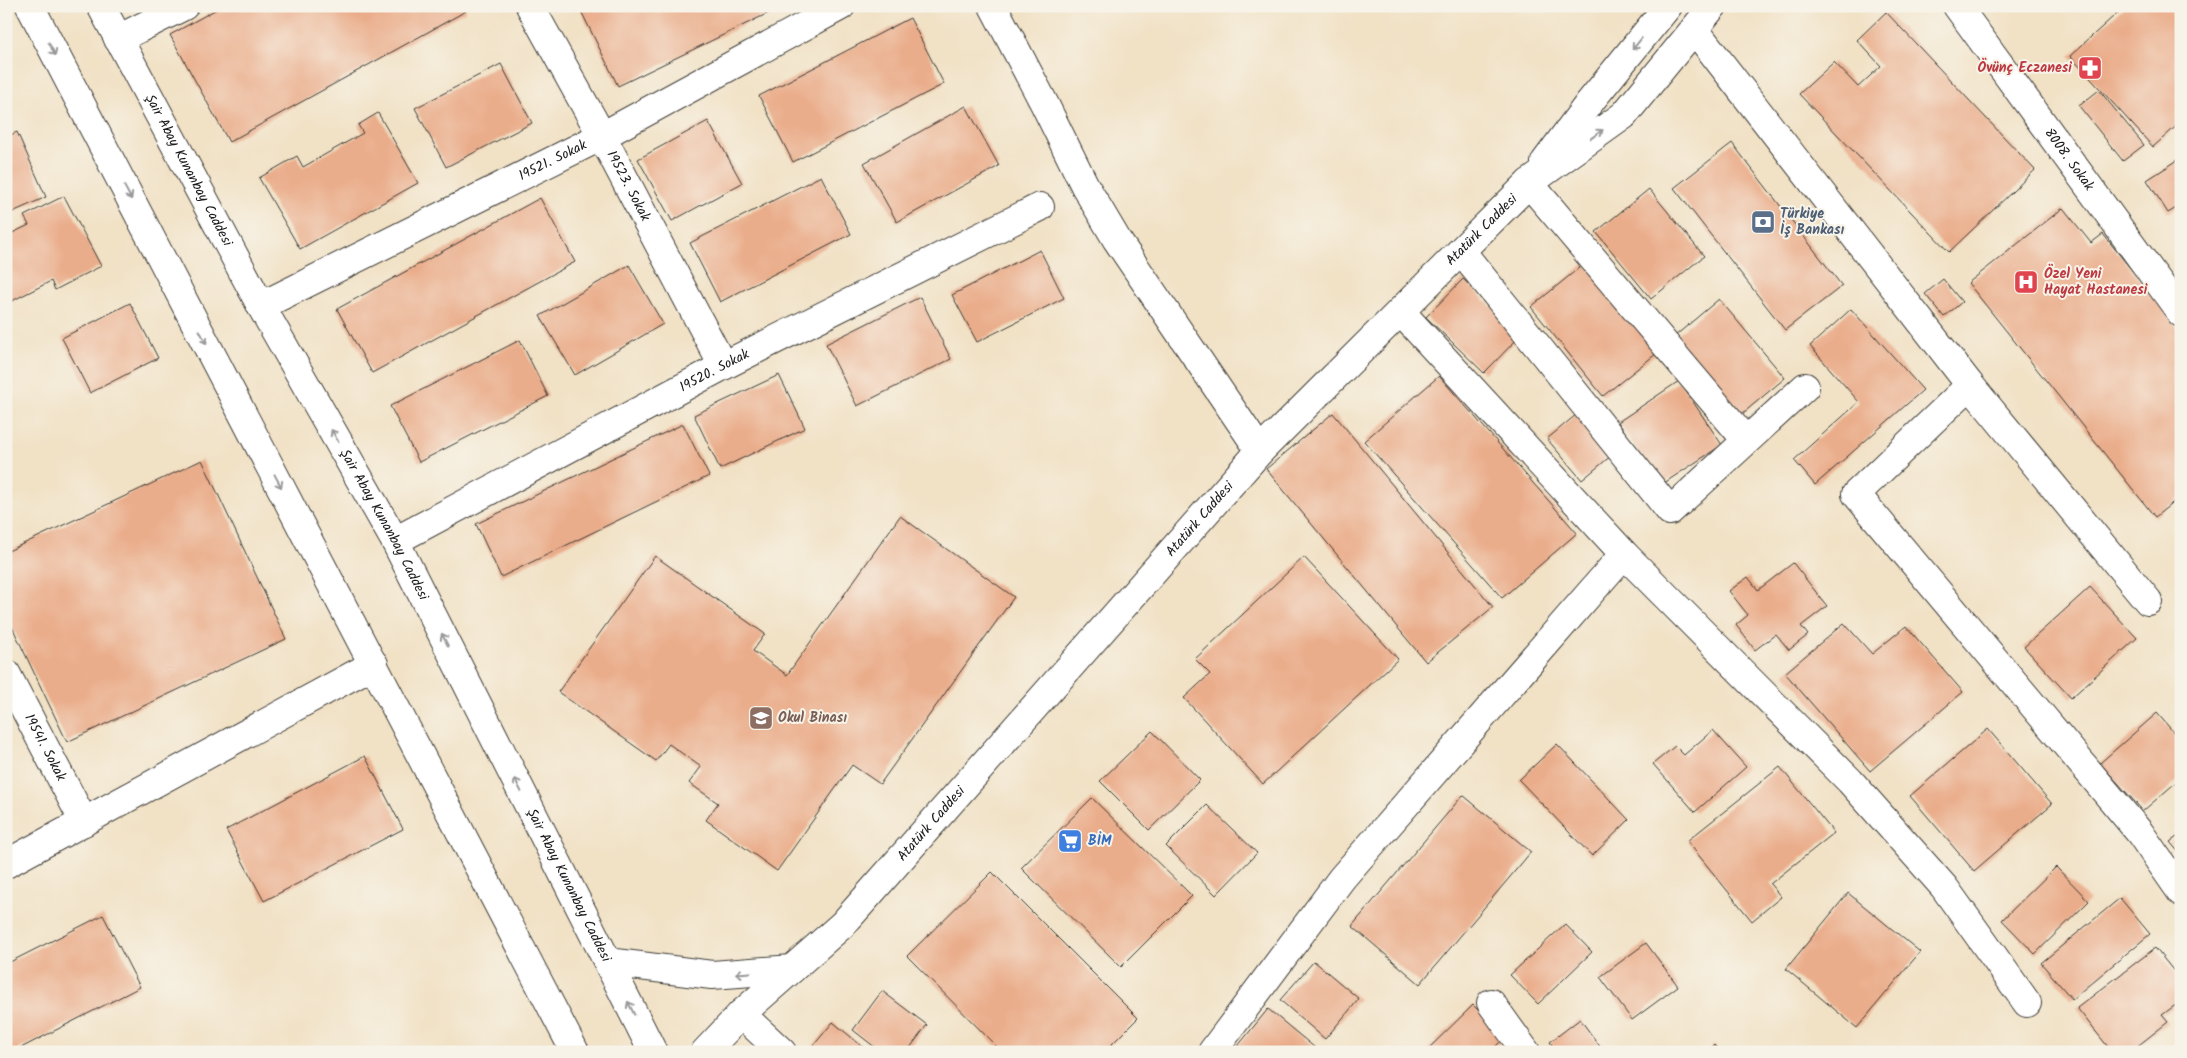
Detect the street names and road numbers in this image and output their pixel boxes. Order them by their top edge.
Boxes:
street label: Şair Abay Kunanbay Caddesi [139,90,238,251]
street label: 8008. Sokak [2038,123,2100,196]
street label: 19521. Sokak [515,134,591,187]
street label: 19523. Sokak [601,147,656,226]
street label: Atatürk Caddesi [1441,189,1523,271]
street label: 19520. Sokak [676,343,754,398]
street label: Şair Abay Kunanbay Caddesi [334,445,435,605]
street label: Atatürk Caddesi [1160,476,1240,562]
street label: 19541. Sokak [18,710,72,785]
street label: Atatürk Caddesi [892,781,971,866]
street label: Şair Abay Kunanbay Caddesi [521,804,617,966]

